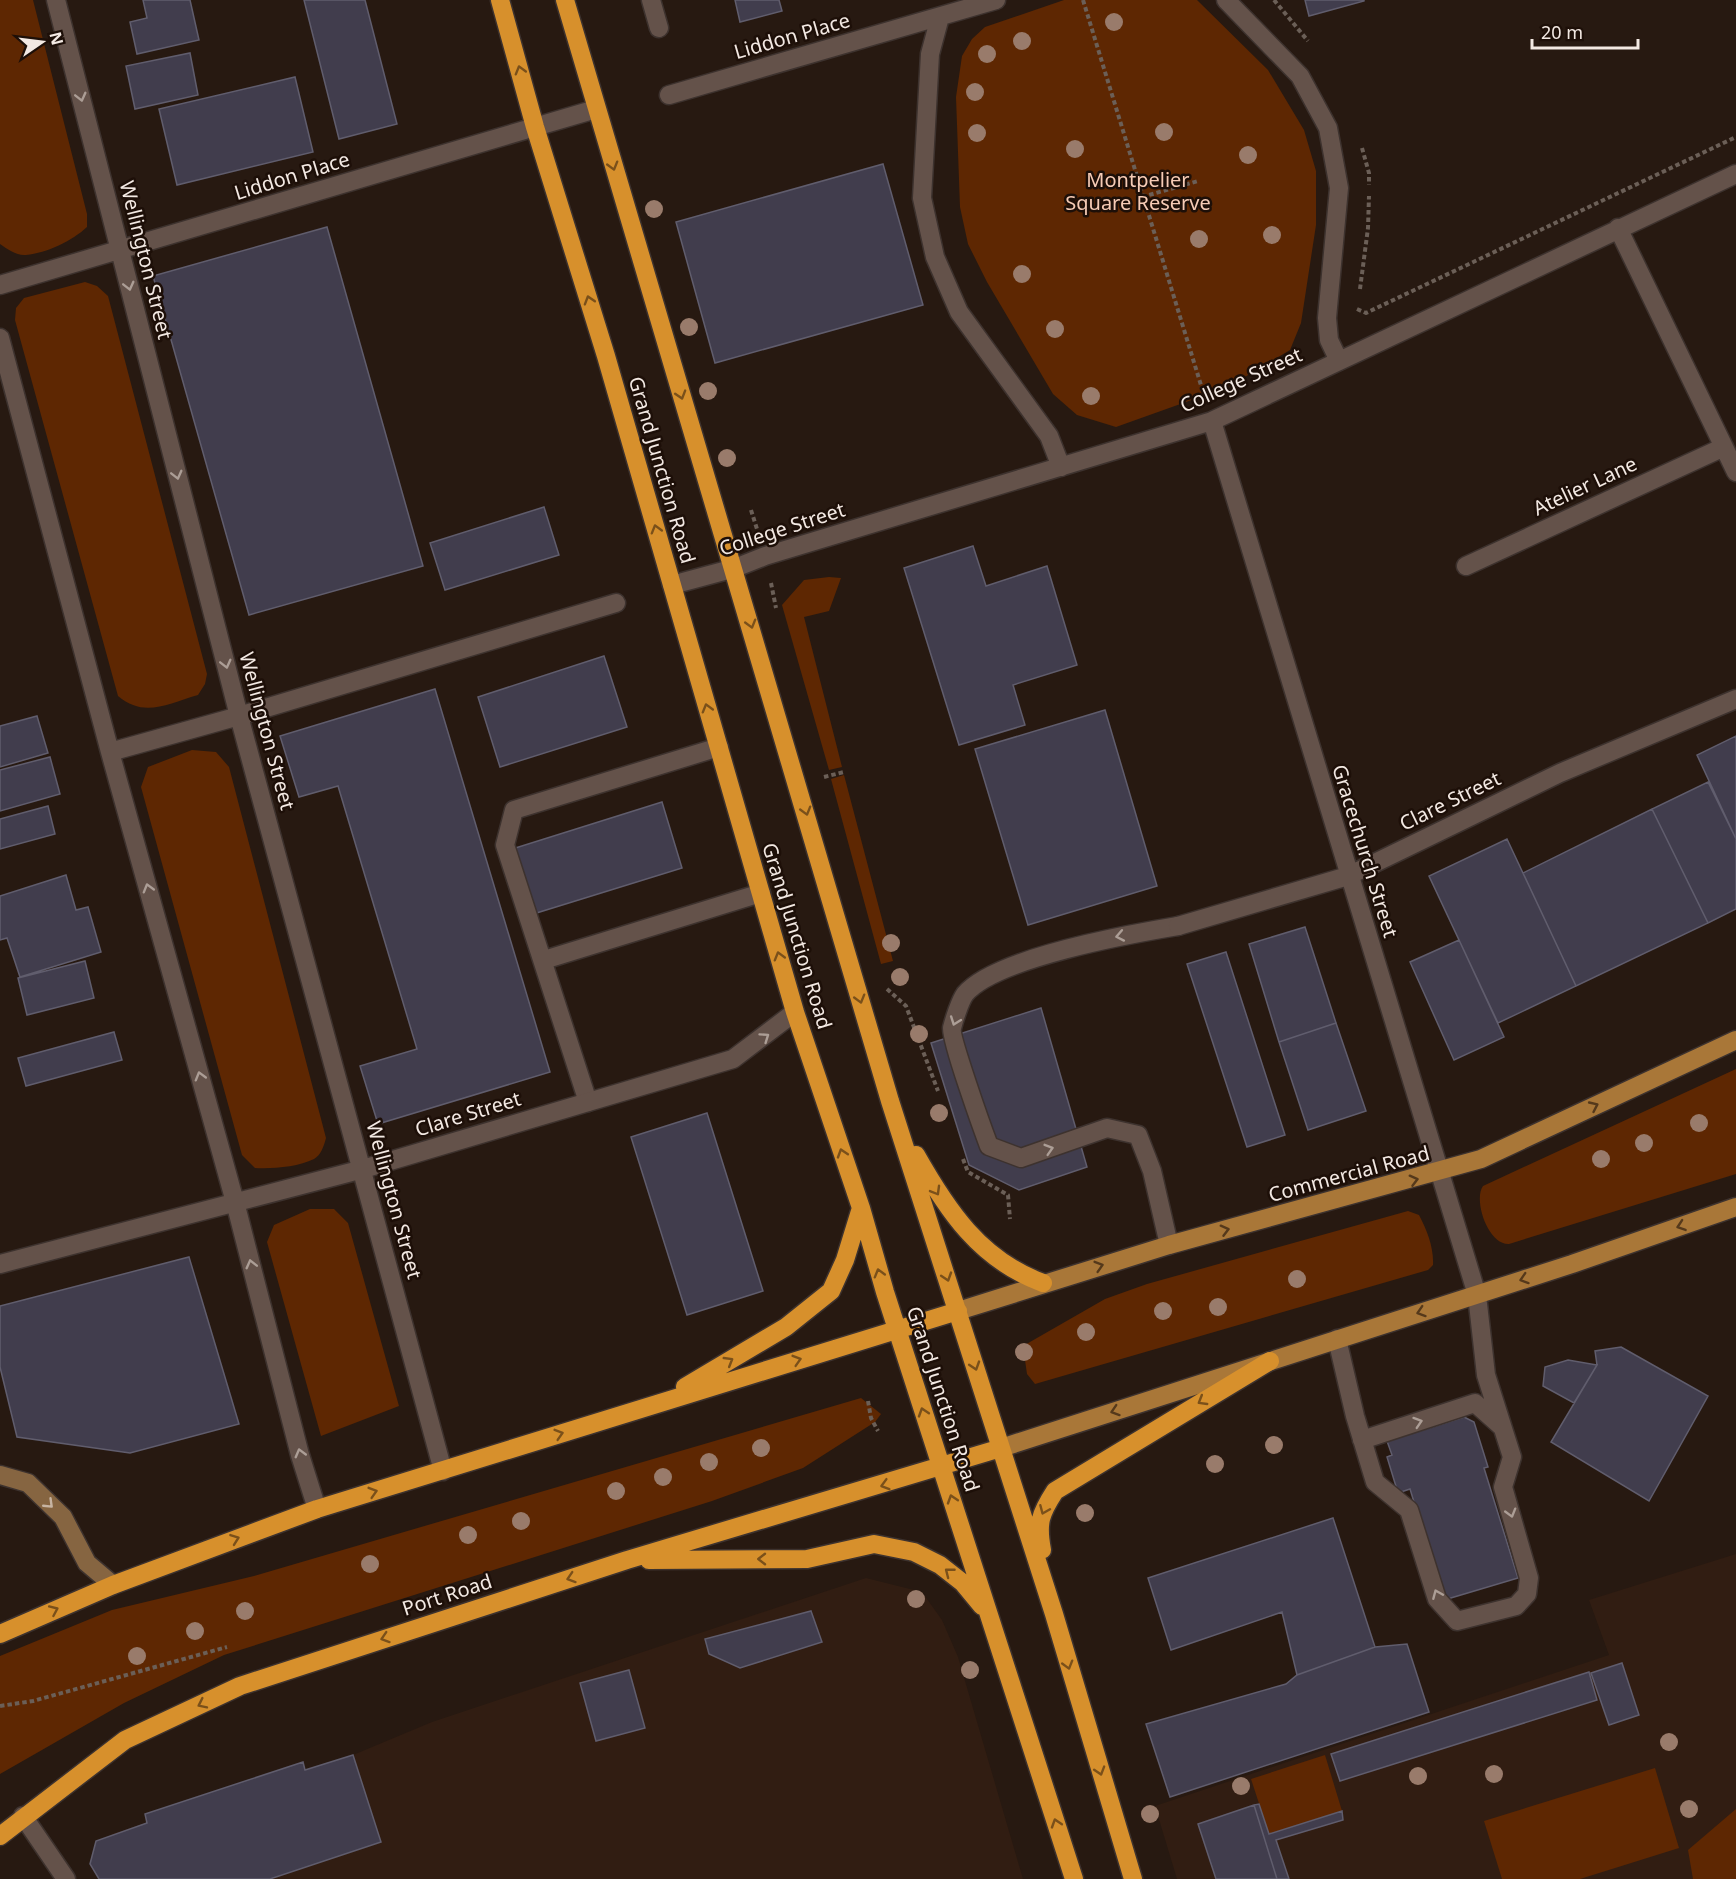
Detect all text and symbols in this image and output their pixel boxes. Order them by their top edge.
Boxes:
street label: Liddon Place [731,6,853,65]
north arrow [12,12,72,72]
scale bar [1532,12,1638,50]
text: 20 m [1541,20,1583,44]
text: N [44,29,69,47]
one-way arrow [514,65,527,75]
one-way arrow [73,92,86,102]
street label: Liddon Place [231,145,353,206]
one-way arrow [606,160,618,171]
park label: Montpelier Square Reserve [1065,166,1211,216]
street label: Wellington Street [114,178,179,342]
one-way arrow [122,280,134,291]
one-way arrow [584,295,596,306]
street label: College Street [1175,341,1306,419]
street label: Grand Junction Road [623,373,702,567]
one-way arrow [674,389,686,400]
street label: Atelier Lane [1528,450,1641,521]
one-way arrow [170,470,183,480]
street label: College Street [715,495,848,562]
one-way arrow [650,524,663,534]
one-way arrow [744,618,756,629]
street label: Wellington Street [233,649,302,813]
one-way arrow [218,659,231,669]
one-way arrow [702,703,714,714]
street label: Gracechurch Street [1326,761,1405,941]
street label: Clare Street [1395,764,1505,837]
one-way arrow [799,805,811,816]
street label: Grand Junction Road [756,839,839,1032]
one-way arrow [142,883,155,893]
one-way arrow [1115,929,1125,942]
one-way arrow [774,951,786,962]
one-way arrow [853,993,865,1004]
one-way arrow [950,1015,963,1026]
one-way arrow [758,1033,769,1044]
one-way arrow [195,1071,207,1082]
street label: Clare Street [412,1085,524,1142]
one-way arrow [1587,1102,1598,1114]
street label: Wellington Street [360,1118,429,1282]
street label: Commercial Road [1265,1139,1432,1208]
one-way arrow [1043,1144,1053,1156]
one-way arrow [837,1148,849,1159]
one-way arrow [1409,1174,1419,1187]
one-way arrow [929,1185,940,1195]
one-way arrow [1676,1219,1687,1232]
one-way arrow [1220,1225,1230,1237]
one-way arrow [246,1259,259,1269]
one-way arrow [1093,1261,1104,1273]
one-way arrow [874,1269,886,1279]
one-way arrow [940,1271,952,1282]
one-way arrow [1519,1272,1530,1284]
street label: Grand Junction Road [901,1303,986,1495]
one-way arrow [1416,1305,1427,1317]
one-way arrow [791,1355,802,1367]
one-way arrow [723,1357,733,1369]
one-way arrow [968,1360,980,1371]
one-way arrow [1198,1394,1208,1405]
one-way arrow [1110,1404,1121,1416]
one-way arrow [918,1407,931,1418]
one-way arrow [1412,1417,1423,1429]
one-way arrow [553,1429,564,1441]
one-way arrow [295,1448,307,1459]
one-way arrow [880,1478,891,1490]
one-way arrow [367,1487,378,1499]
one-way arrow [946,1494,959,1505]
one-way arrow [42,1496,53,1507]
one-way arrow [1039,1504,1051,1515]
one-way arrow [1504,1507,1516,1518]
one-way arrow [229,1534,240,1546]
one-way arrow [758,1553,767,1565]
street label: Port Road [398,1567,495,1622]
one-way arrow [945,1569,956,1580]
one-way arrow [566,1571,577,1584]
one-way arrow [1432,1589,1444,1600]
one-way arrow [47,1606,58,1618]
one-way arrow [380,1630,391,1643]
one-way arrow [1061,1659,1073,1670]
one-way arrow [198,1696,209,1708]
one-way arrow [1093,1765,1105,1776]
one-way arrow [1050,1818,1063,1829]

